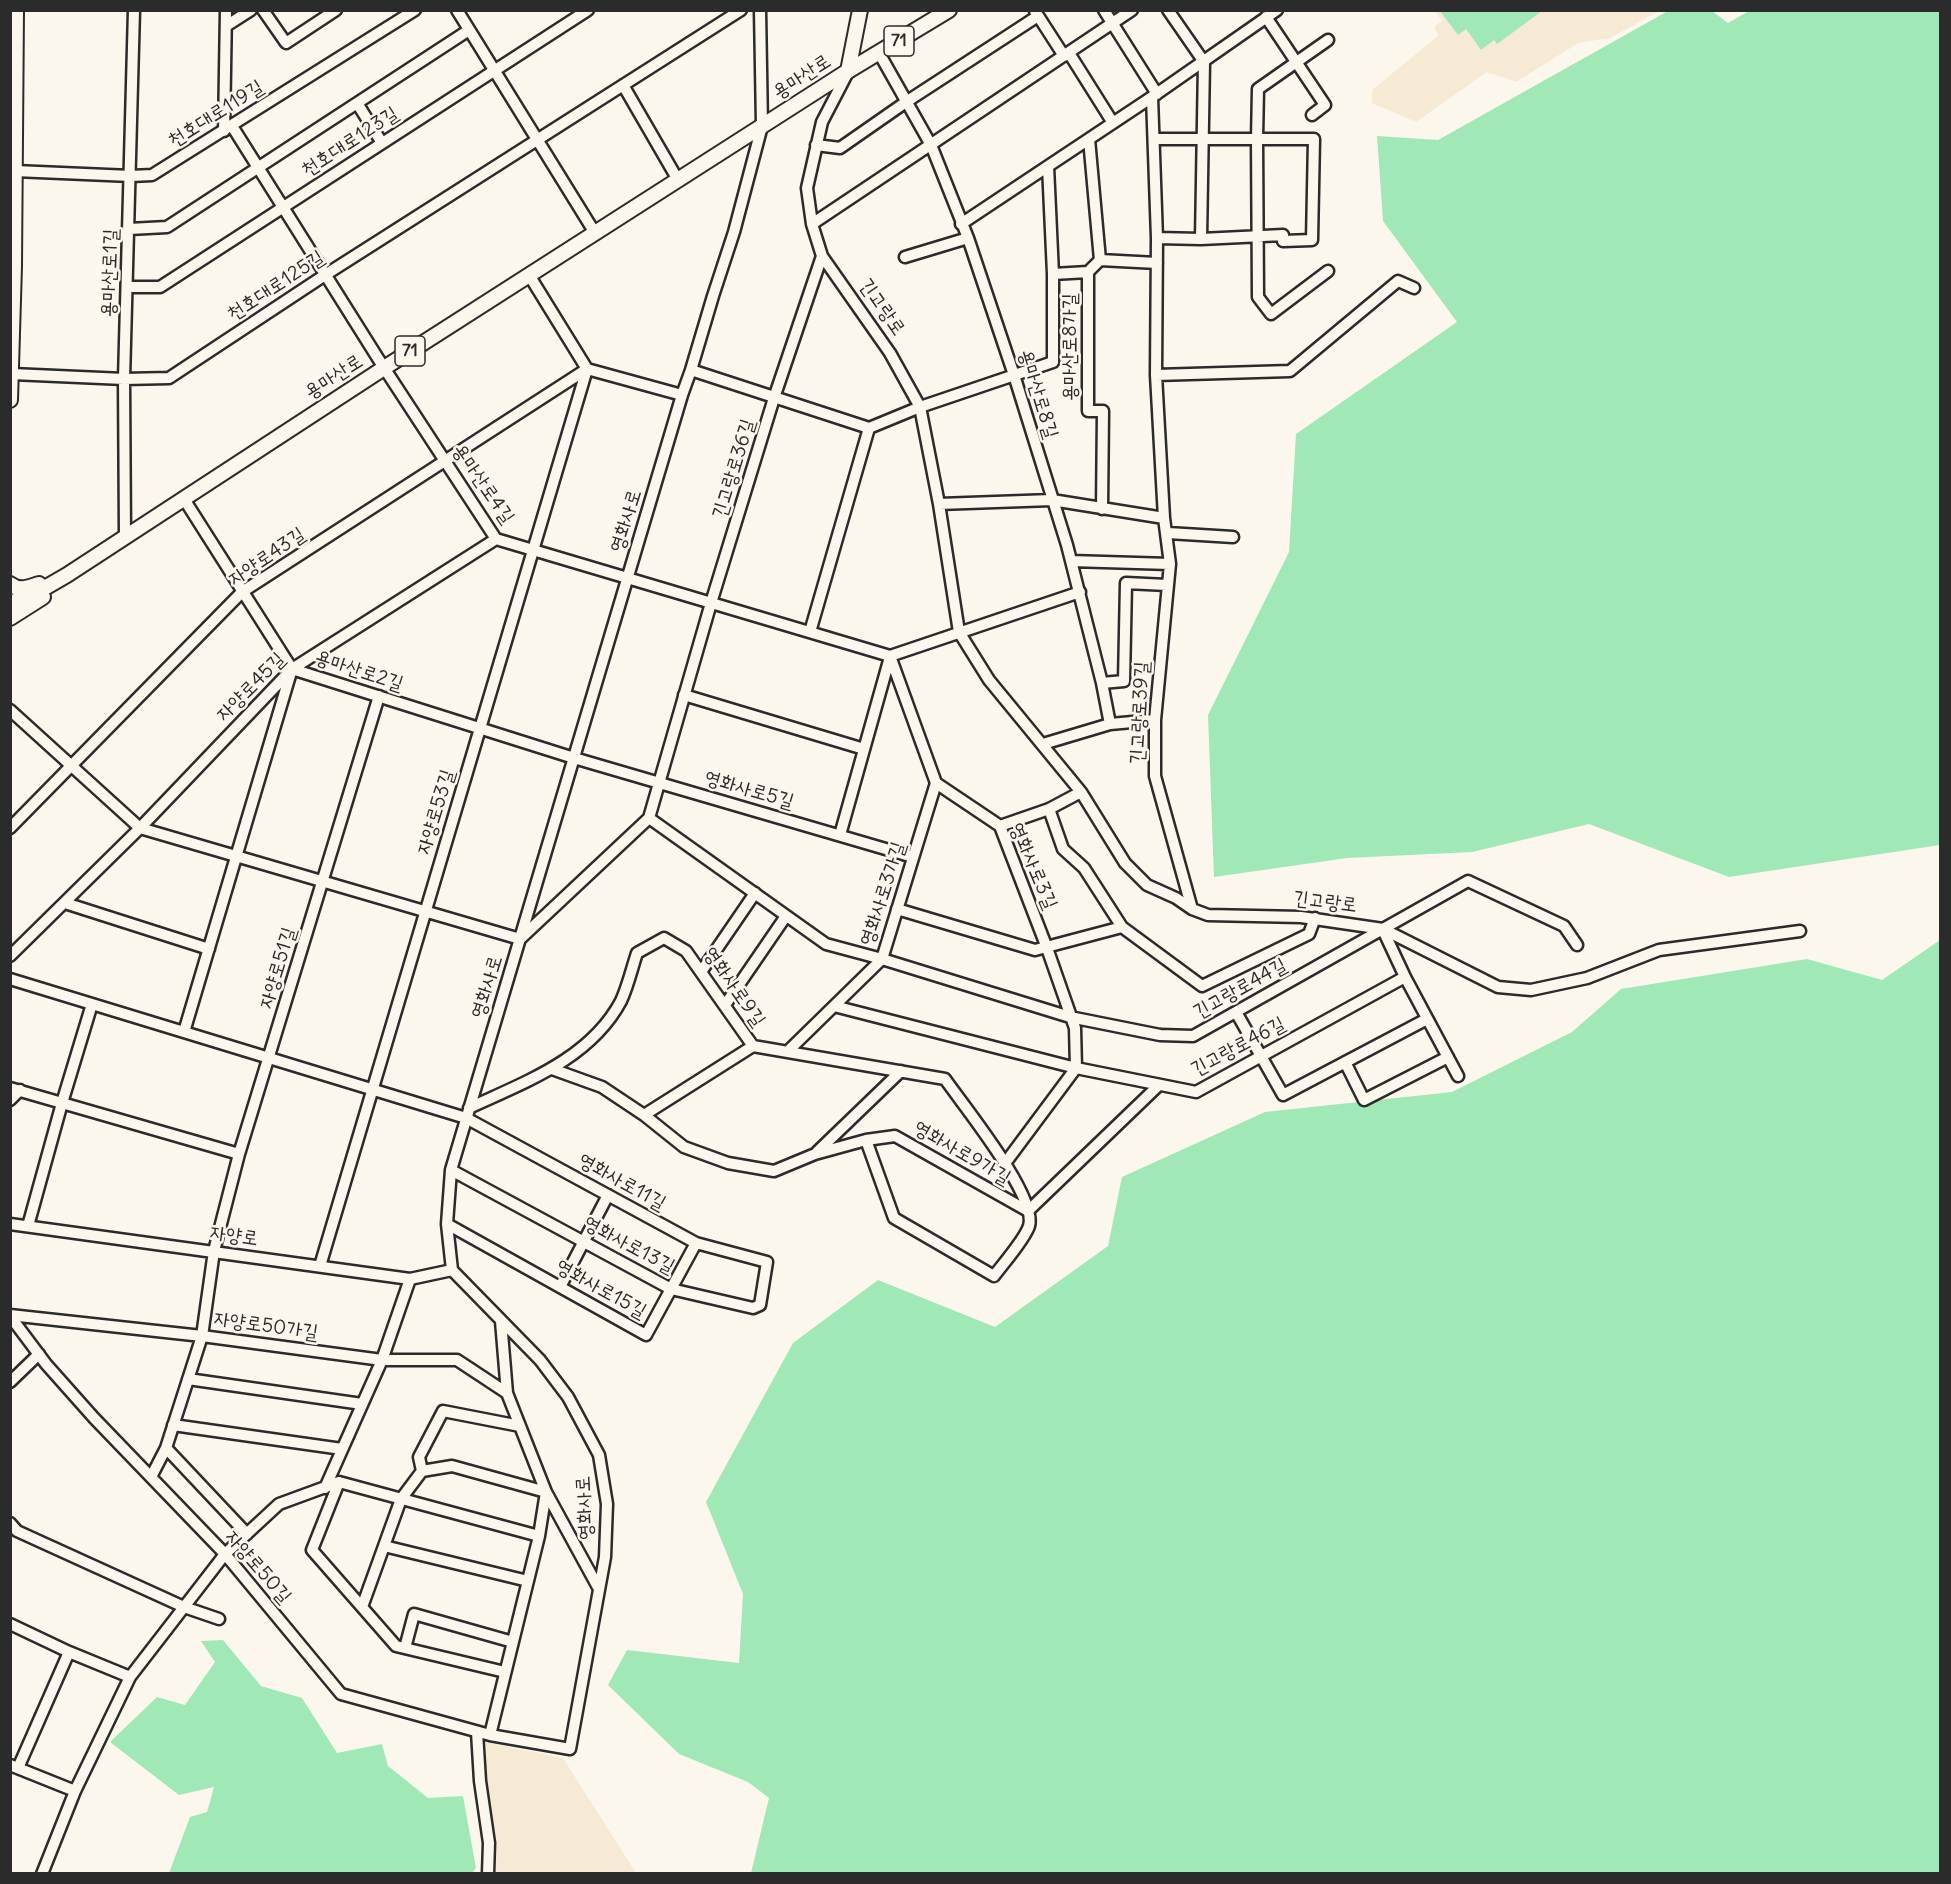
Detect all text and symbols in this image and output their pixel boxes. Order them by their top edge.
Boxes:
road number: 71 [884,26,914,56]
street label: 용마산로 [768,49,836,105]
street label: 천호대로119길 [164,75,268,153]
street label: 천호대로123길 [297,102,403,182]
street label: 용마산로1길 [96,228,124,318]
street label: 천호대로125길 [223,246,329,326]
street label: 긴고랑로 [854,274,910,340]
street label: 용마산로8가길 [1058,293,1082,401]
road number: 71 [395,336,425,366]
street label: 용마산로8길 [1013,347,1063,441]
street label: 용마산로 [300,349,368,405]
street label: 긴고랑로36길 [707,416,761,522]
street label: 용마산로4길 [447,439,519,529]
street label: 영화사로 [605,487,647,555]
street label: 자양로43길 [224,523,310,591]
street label: 용마산로2길 [312,645,406,697]
street label: 자양로45길 [212,648,290,726]
street label: 긴고랑로39길 [1125,661,1155,765]
street label: 영화사로5길 [701,766,797,814]
street label: 자양로53길 [412,767,460,857]
street label: 영화사로3길 [1004,819,1062,913]
street label: 영화사로3가길 [855,839,911,949]
street label: 긴고랑로 [1292,886,1358,918]
street label: 자양로51길 [254,924,302,1012]
street label: 영화사로9길 [698,942,770,1032]
street label: 영화사로 [466,953,508,1021]
street label: 긴고랑로44길 [1189,953,1291,1025]
street label: 긴고랑로46길 [1187,1012,1289,1082]
street label: 영화사로9가길 [909,1116,1015,1190]
street label: 영화사로11길 [574,1148,670,1216]
street label: 영화사로13길 [579,1211,679,1279]
street label: 자양로 [208,1221,260,1251]
street label: 영화사로15길 [551,1254,651,1324]
street label: 자양로50가길 [212,1307,320,1345]
street label: 영화사로 [571,1475,599,1541]
street label: 자양로50길 [220,1526,296,1608]

